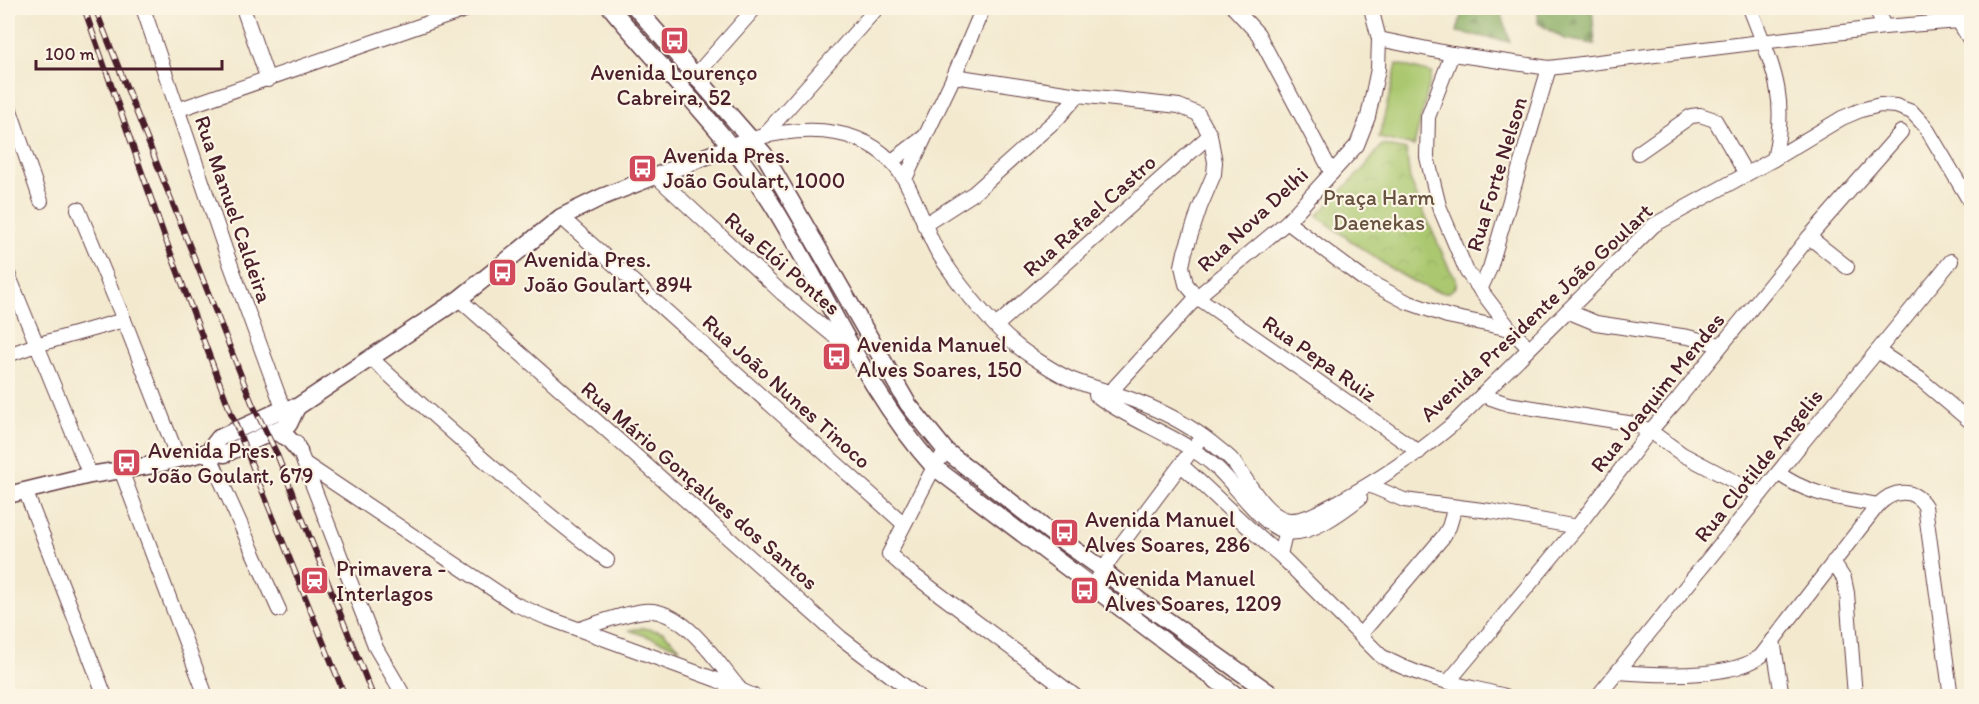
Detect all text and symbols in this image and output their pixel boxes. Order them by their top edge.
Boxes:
bus stop icon: Avenida Lourenço Cabreira, 52 [658,24,690,56]
scale bar [36,33,222,71]
text: 100 m [45,43,95,65]
place label: Avenida Lourenço Cabreira, 52 [590,59,758,111]
street label: Rua Forte Nelson [1460,93,1533,255]
street label: Rua Manuel Caldeira [189,112,278,307]
place label: Avenida Pres. João Goulart, 1000 [663,142,845,194]
street label: Rua Rafael Castro [1017,148,1162,282]
bus stop icon: Avenida Pres. João Goulart, 1000 [626,152,658,184]
street label: Rua Nova Delhi [1191,161,1314,278]
park label: Praça Harm Daenekas [1323,184,1435,236]
street label: Avenida Presidente João Goulart [1414,197,1658,427]
street label: Rua Elói Pontes [719,206,846,321]
place label: Avenida Pres. João Goulart, 894 [524,246,692,298]
bus stop icon: Avenida Pres. João Goulart, 894 [487,256,519,288]
street label: Rua Joaquim Mendes [1585,307,1730,478]
street label: Rua João Nunes Tinoco [697,308,877,474]
street label: Rua Pepa Ruiz [1257,309,1382,408]
place label: Avenida Manuel Alves Soares, 150 [857,331,1022,383]
bus stop icon: Avenida Manuel Alves Soares, 150 [820,341,852,373]
street label: Rua Mário Gonçalves dos Santos [576,375,824,596]
street label: Rua Clotilde Angelis [1688,383,1829,548]
place label: Avenida Pres. João Goulart, 679 [148,437,314,489]
bus stop icon: Avenida Pres. João Goulart, 679 [111,447,143,479]
place label: Avenida Manuel Alves Soares, 286 [1085,506,1250,558]
bus stop icon: Avenida Manuel Alves Soares, 286 [1048,516,1080,548]
place label: Primavera - Interlagos [336,555,446,607]
station icon: Primavera - Interlagos [299,565,331,597]
place label: Avenida Manuel Alves Soares, 1209 [1105,565,1282,617]
bus stop icon: Avenida Manuel Alves Soares, 1209 [1068,575,1100,607]

